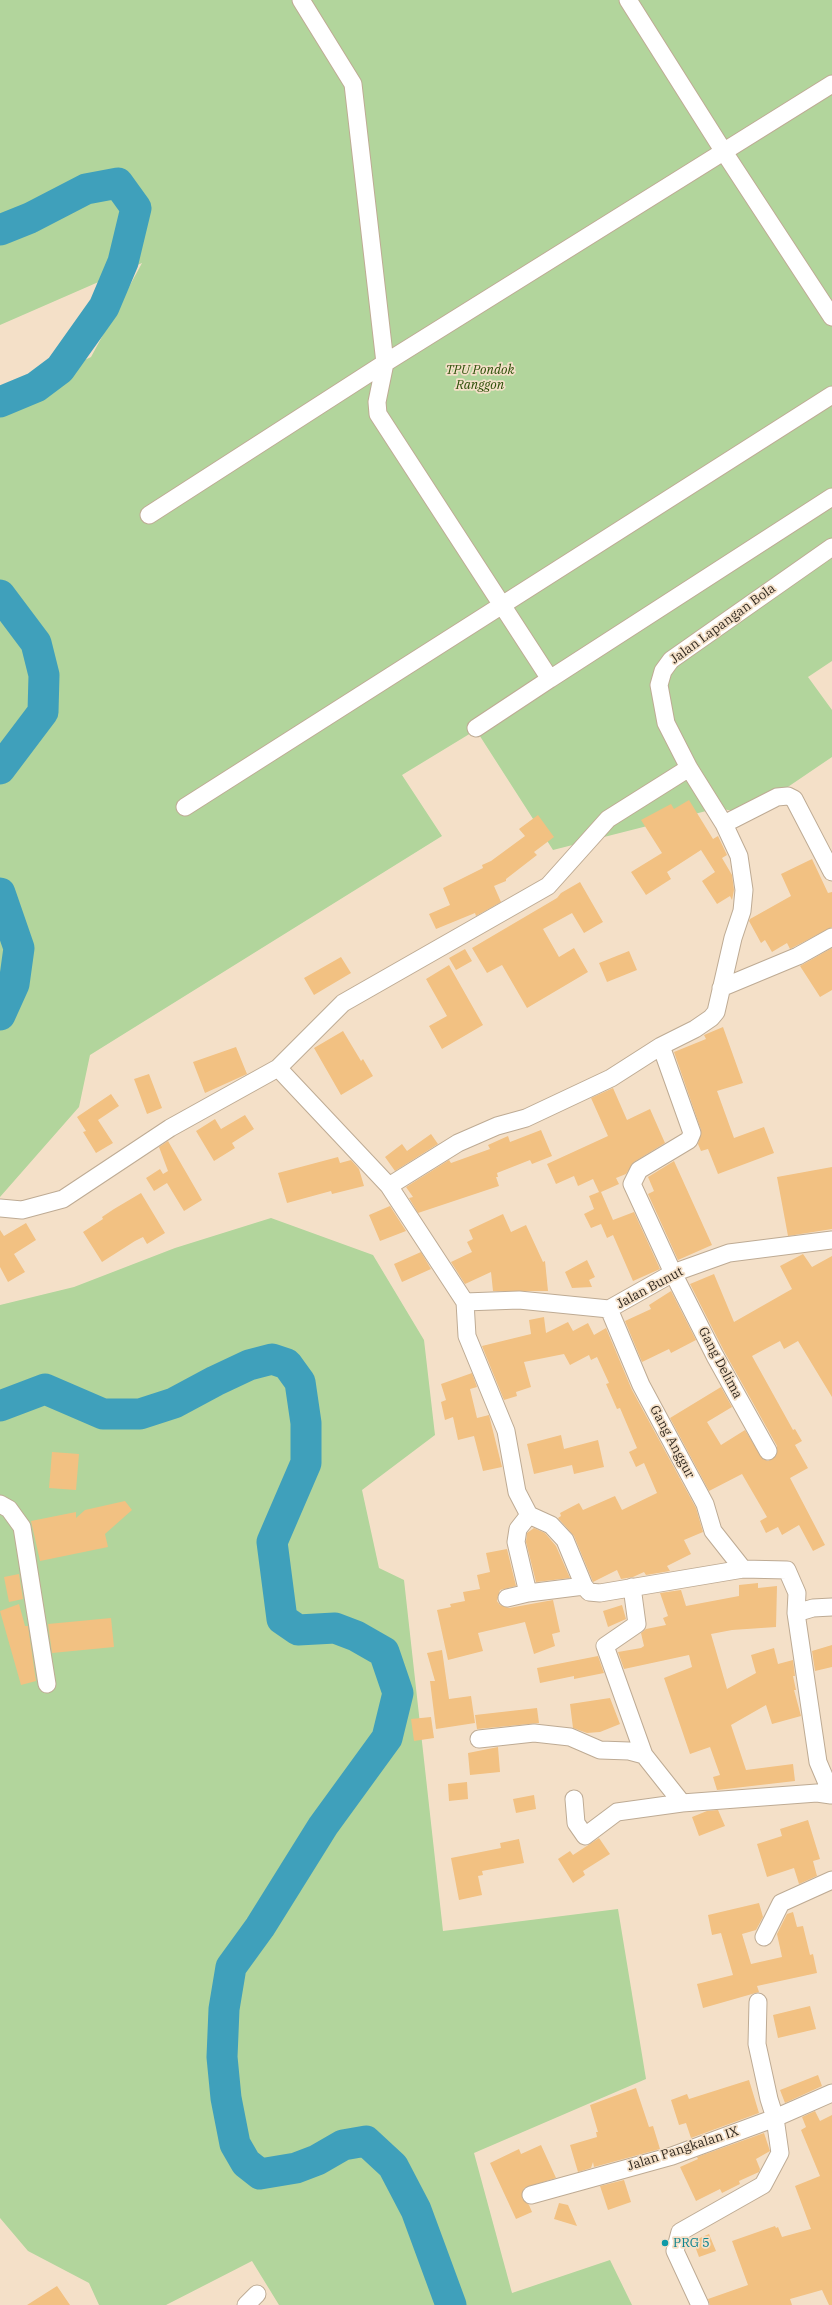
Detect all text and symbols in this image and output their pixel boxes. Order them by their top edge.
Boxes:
park label: TPU Pondok Ranggon [446,362,514,393]
street label: Jalan Lapangan Bola [667,581,779,667]
street label: Jalan Bunut [614,1264,686,1312]
street label: Gang Delima [695,1325,745,1401]
street label: Gang Anggur [646,1403,698,1481]
street label: Jalan Pangkalan IX [625,2124,741,2174]
place label: PRG 5 [673,2235,710,2251]
marker: PRG 5 [660,2238,670,2248]

